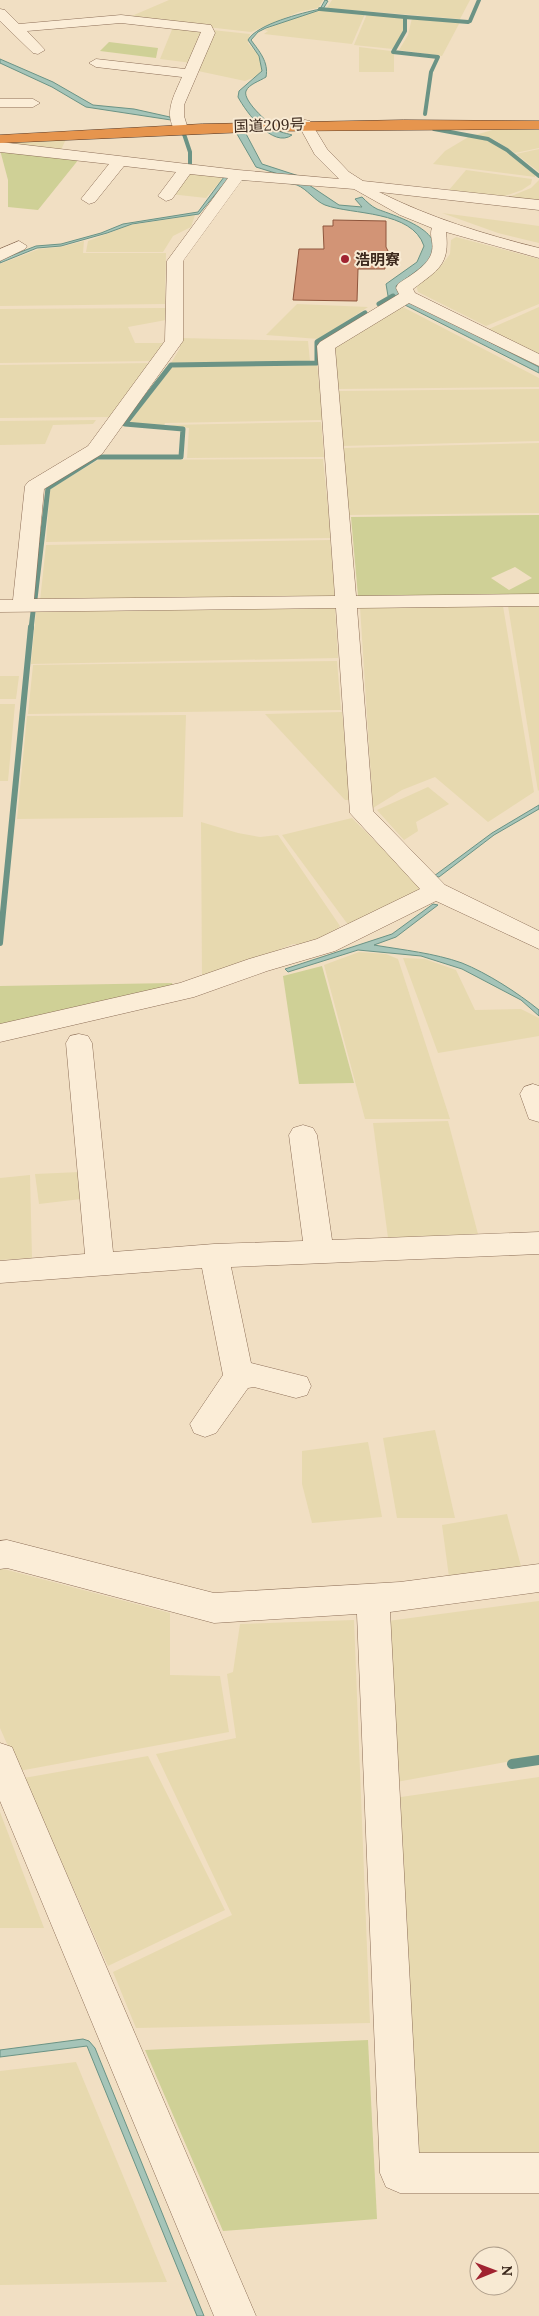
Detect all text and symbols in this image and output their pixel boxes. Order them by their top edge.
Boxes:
street label: 国道209号 [233,114,305,136]
place label: 浩明寮 [355,250,400,269]
marker: 浩明寮 [339,253,351,265]
north arrow [469,2246,519,2296]
text: N [498,2265,516,2277]

